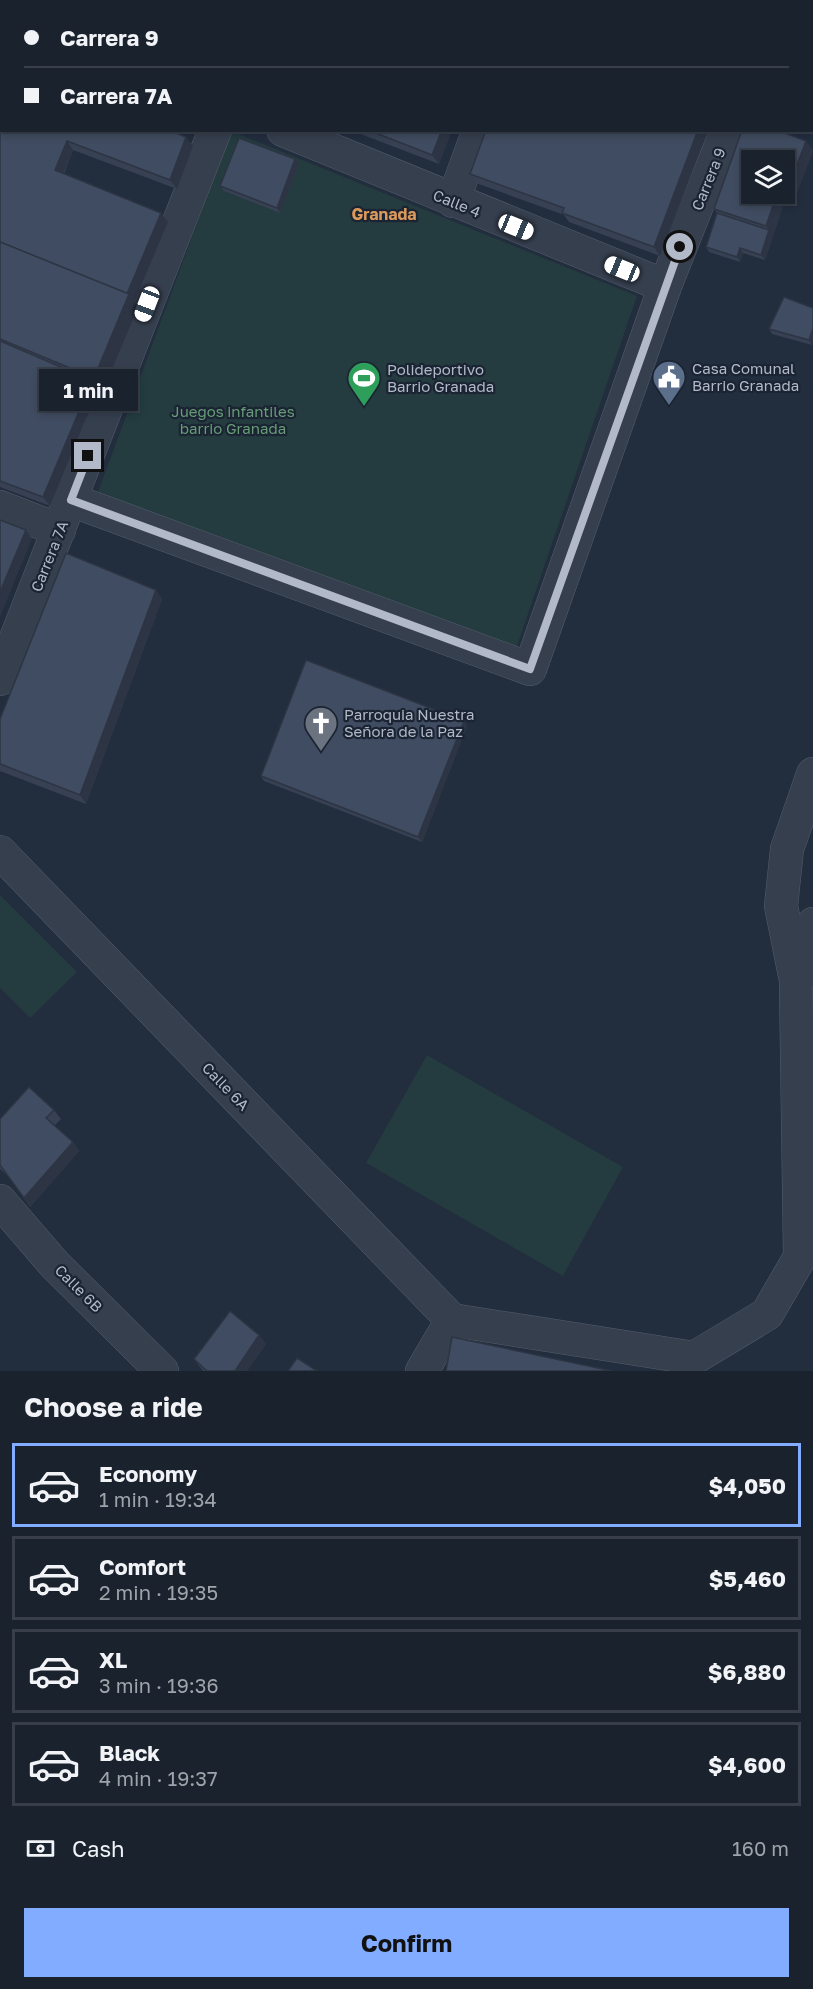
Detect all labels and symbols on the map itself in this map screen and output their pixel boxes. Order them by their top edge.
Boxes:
street label: Carrera 9 [687,145,729,213]
street label: Calle 4 [431,185,483,221]
district label: Granada [351,204,417,224]
car [496,212,536,242]
route start [666,233,693,260]
car [602,254,642,284]
car [132,284,162,324]
public building icon: Casa Comunal Barrio Granada [651,359,687,406]
place label: Casa Comunal Barrio Granada [692,359,799,394]
sports icon: Polideportivo Barrio Granada [346,360,382,407]
place label: Polideportivo Barrio Granada [387,360,494,395]
callout: 1 min [38,369,138,411]
park label: Juegos infantiles barrio Granada [171,402,295,437]
route end [74,442,101,469]
street label: Carrera 7A [27,518,71,594]
church icon: Parroquia Nuestra Señora de la Paz [303,705,339,752]
place label: Parroquia Nuestra Señora de la Paz [344,705,475,740]
street label: Calle 6A [199,1058,253,1114]
street label: Calle 6B [52,1261,106,1315]

